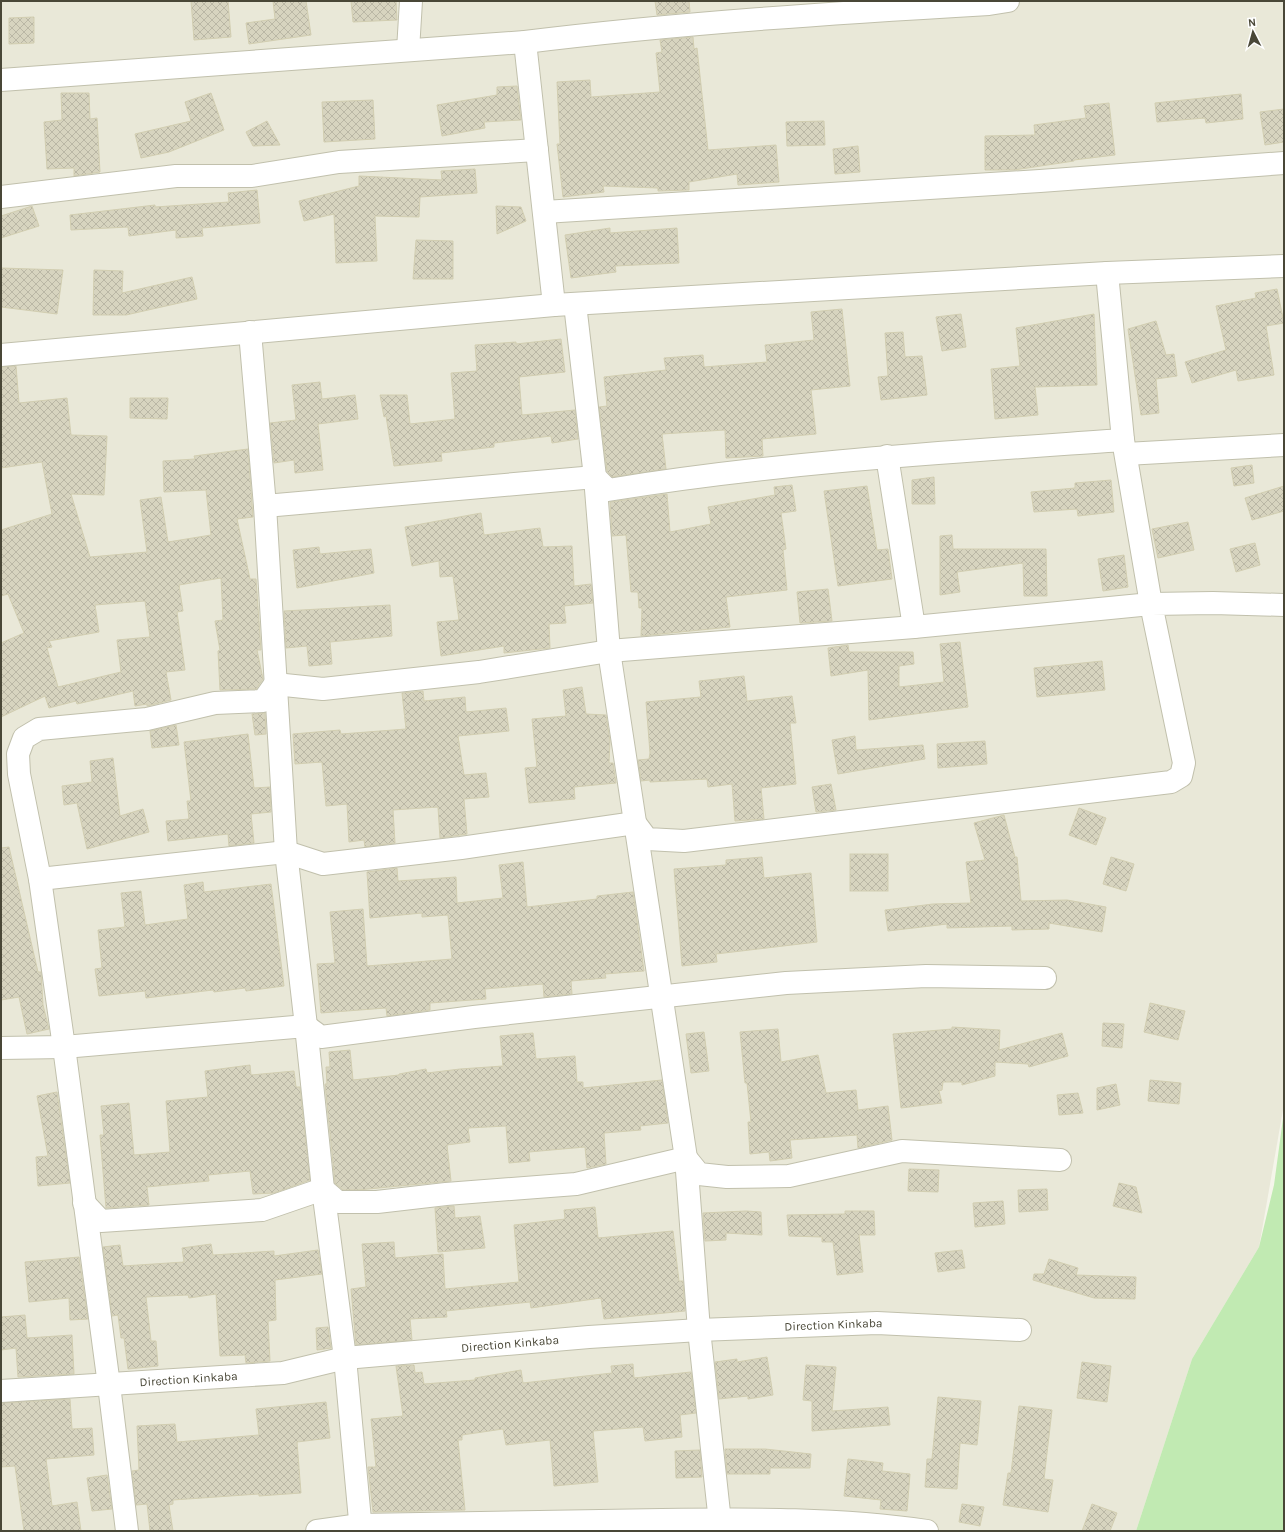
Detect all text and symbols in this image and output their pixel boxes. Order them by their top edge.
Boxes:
north arrow [1233,12,1273,52]
text: N [1247,16,1257,29]
street label: Direction Kinkaba [784,1316,883,1334]
street label: Direction Kinkaba [460,1333,560,1355]
street label: Direction Kinkaba [139,1369,238,1389]

